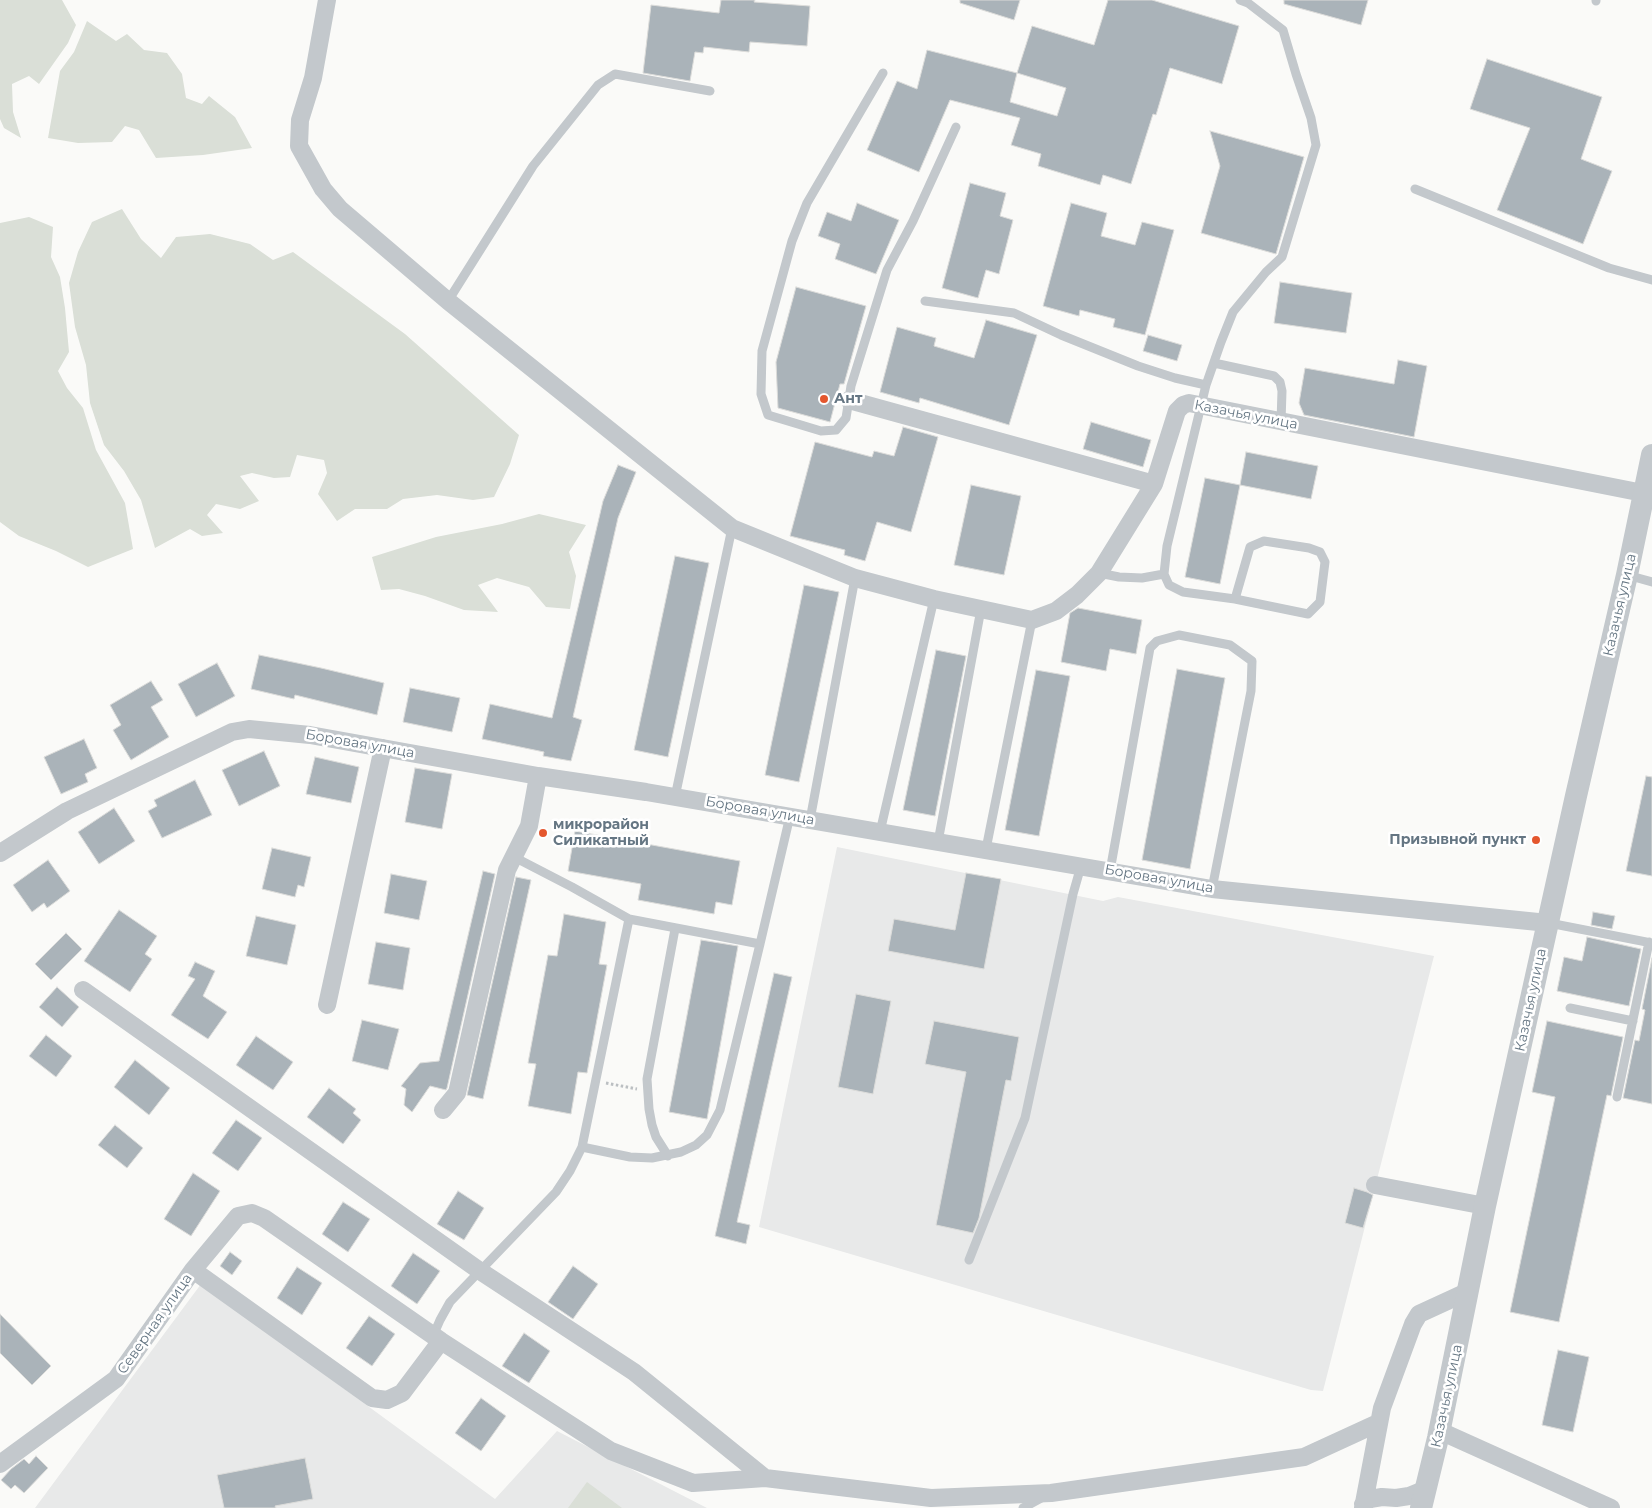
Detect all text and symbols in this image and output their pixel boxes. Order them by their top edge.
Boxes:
place label: Ант [834,391,862,407]
marker: Ант [818,393,830,405]
street label: Казачья улица [1193,397,1299,433]
street label: Казачья улица [1600,552,1640,658]
street label: Боровая улица [304,726,416,762]
street label: Боровая улица [704,793,816,829]
place label: микрорайон Силикатный [553,817,649,850]
marker: микрорайон Силикатный [537,827,549,839]
place label: Призывной пункт [1389,832,1526,848]
marker: Призывной пункт [1530,834,1542,846]
street label: Боровая улица [1103,861,1215,897]
street label: Казачья улица [1512,947,1550,1053]
street label: Северная улица [114,1271,196,1377]
street label: Казачья улица [1428,1343,1466,1449]

